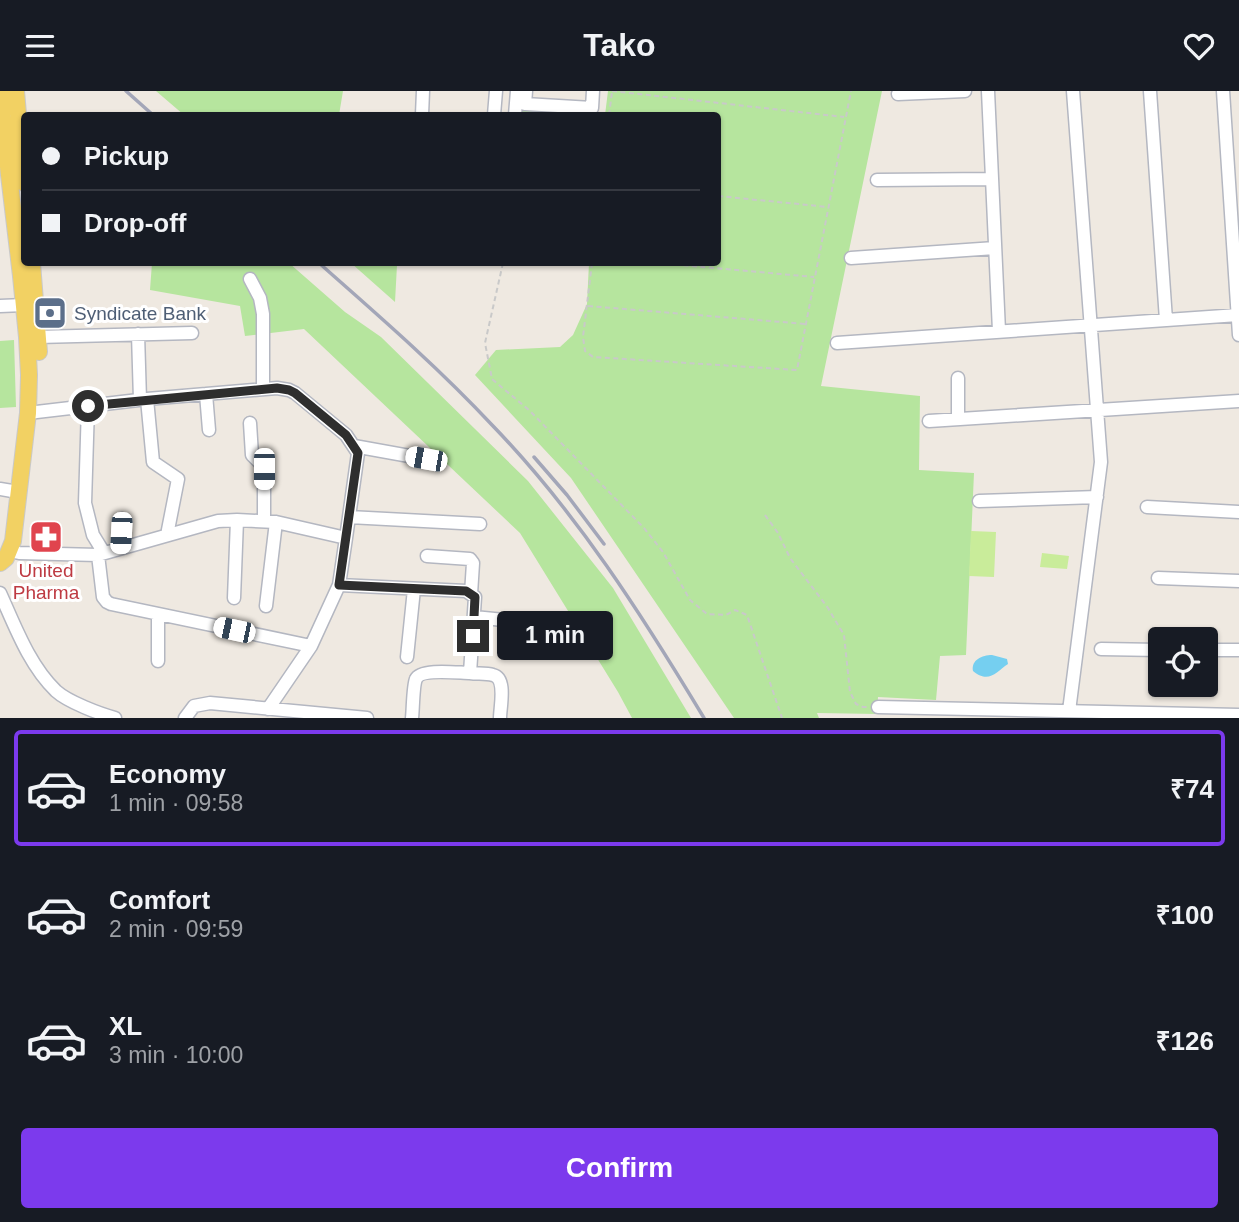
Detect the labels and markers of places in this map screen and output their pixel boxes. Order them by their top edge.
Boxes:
bank icon: Syndicate Bank [31,294,69,332]
place label: Syndicate Bank [74,303,207,324]
pharmacy icon: United Pharma [27,518,65,556]
place label: United Pharma [13,560,80,603]

